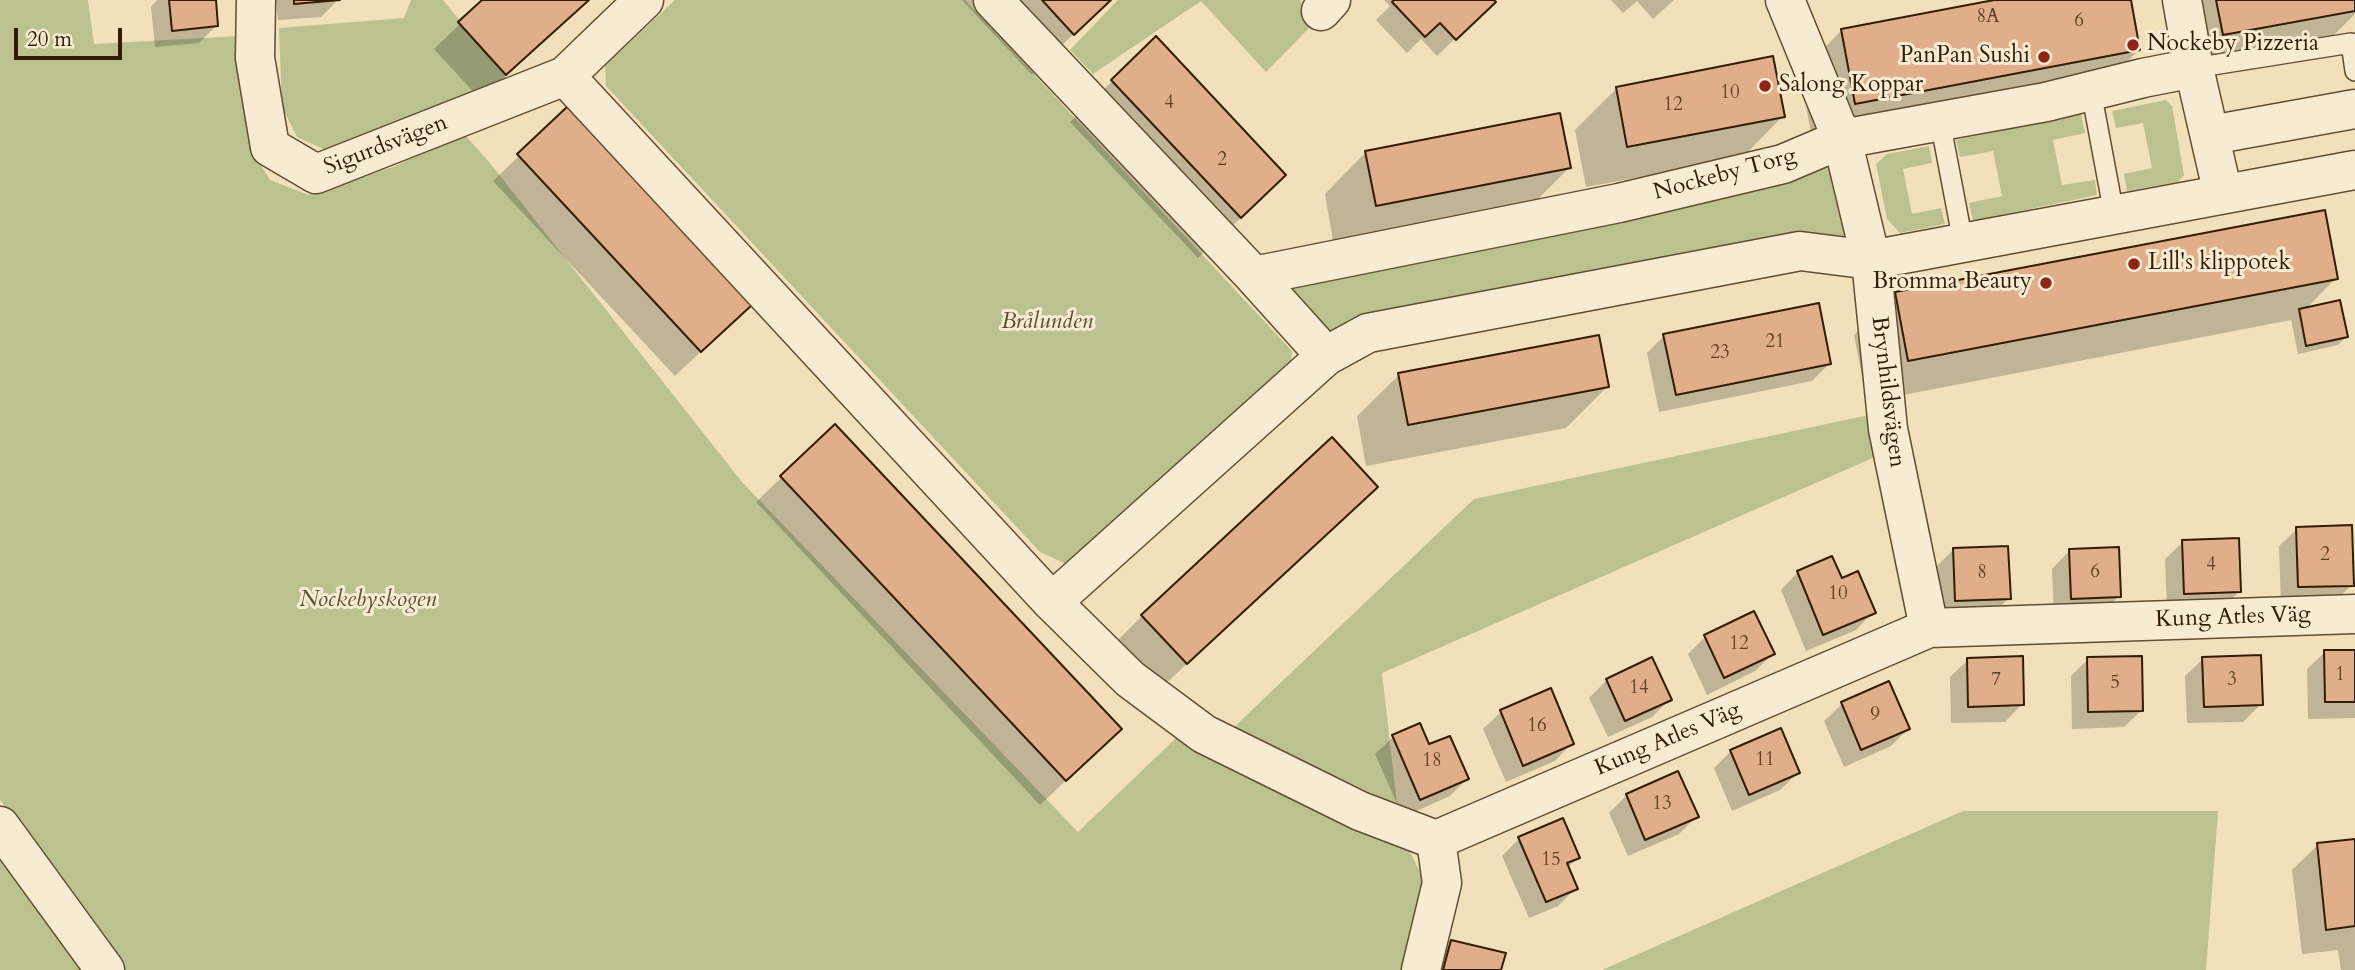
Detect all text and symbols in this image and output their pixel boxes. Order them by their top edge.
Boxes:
house number: 8A [1976,7,2000,29]
house number: 6 [2074,11,2084,33]
scale bar [18,14,126,58]
text: 20 m [27,25,72,54]
place label: Nockeby Pizzeria [2147,31,2319,59]
marker: Nockeby Pizzeria [2125,37,2141,53]
place label: PanPan Sushi [1900,43,2030,71]
marker: PanPan Sushi [2036,49,2052,65]
place label: Salong Koppar [1779,72,1923,100]
marker: Salong Koppar [1757,78,1773,94]
house number: 10 [1720,83,1740,105]
house number: 4 [1164,93,1174,115]
house number: 12 [1663,95,1683,117]
street label: Sigurdsvägen [320,110,452,182]
street label: Nockeby Torg [1651,143,1799,207]
house number: 2 [1217,150,1227,172]
place label: Lill's klippotek [2148,250,2291,278]
marker: Lill's klippotek [2126,256,2142,272]
place label: Bromma Beauty [1872,269,2032,297]
marker: Bromma Beauty [2038,275,2054,291]
park label: Brålunden [1001,309,1093,337]
street label: Brynhildsvägen [1864,315,1910,469]
house number: 21 [1765,332,1785,354]
house number: 23 [1710,343,1730,365]
house number: 2 [2320,545,2330,567]
house number: 4 [2206,555,2216,577]
house number: 6 [2090,562,2100,584]
house number: 8 [1977,563,1987,585]
house number: 10 [1828,584,1848,606]
park label: Nockebyskogen [300,587,436,615]
street label: Kung Atles Väg [2155,601,2311,635]
house number: 12 [1729,634,1749,656]
house number: 1 [2335,665,2345,687]
house number: 7 [1991,670,2001,692]
house number: 3 [2227,670,2237,692]
house number: 5 [2110,673,2120,695]
house number: 14 [1629,678,1649,700]
street label: Kung Atles Väg [1591,697,1745,783]
house number: 9 [1870,705,1880,727]
house number: 16 [1527,716,1547,738]
house number: 11 [1755,750,1775,772]
house number: 18 [1422,751,1442,773]
house number: 13 [1652,794,1672,816]
house number: 15 [1541,850,1561,872]

